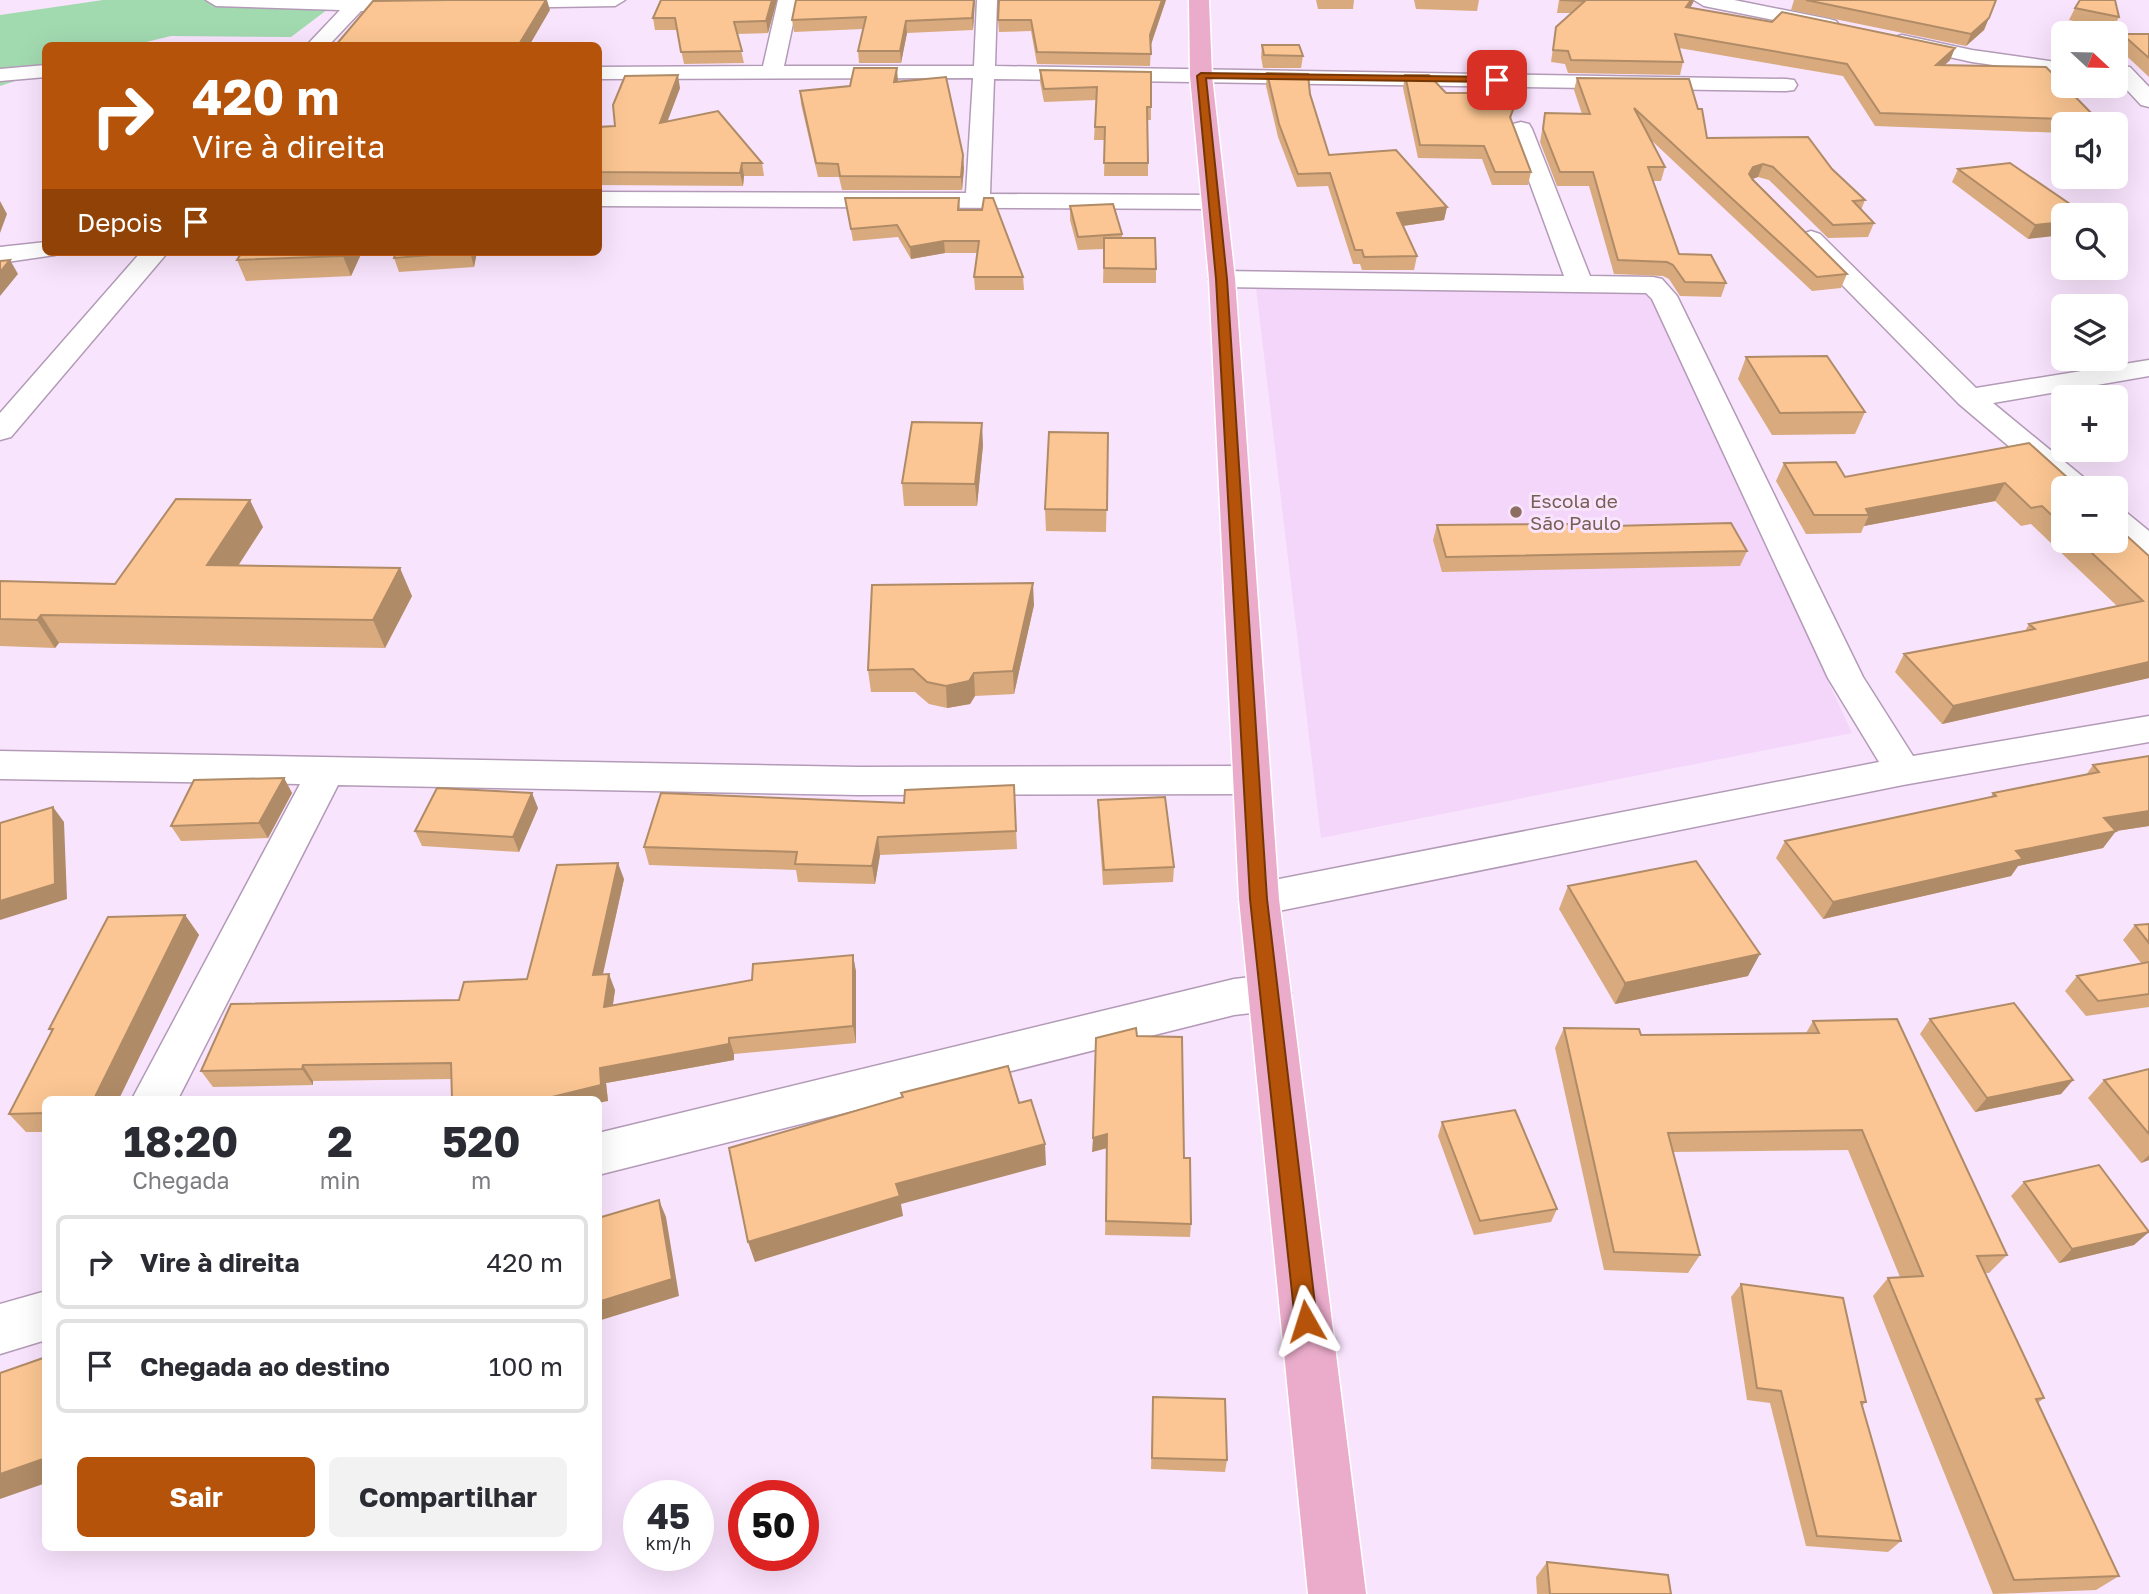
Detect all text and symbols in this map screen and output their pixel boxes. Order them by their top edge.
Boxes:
north arrow [2051,21,2128,98]
map controls [2051,21,2128,553]
pin [1467,50,1527,110]
icon: arrive [1478,61,1516,99]
text: 420 m [192,67,340,126]
icon: right [77,70,168,161]
button: sound [2051,112,2128,189]
text: Vire à direita [192,127,385,165]
icon: arrive [177,203,215,241]
button: search [2051,203,2128,280]
text: Depois [77,207,163,238]
button: layers [2051,294,2128,371]
button: + [2051,385,2128,462]
button: − [2051,476,2128,553]
place label: Escola de São Paulo [1530,489,1621,534]
marker: Escola de São Paulo [1508,504,1524,520]
text: 18:20 [123,1116,238,1166]
text: 2 [327,1116,353,1166]
text: 520 [442,1116,521,1166]
text: Chegada [132,1166,230,1194]
text: min [320,1166,360,1194]
text: m [471,1166,491,1194]
icon: right [81,1243,119,1281]
text: Vire à direita [140,1247,300,1278]
text: 420 m [486,1247,563,1278]
position arrow [1269,1284,1343,1358]
icon: arrive [81,1347,119,1385]
text: Chegada ao destino [140,1351,390,1382]
text: 100 m [489,1351,563,1382]
button: Sair [77,1457,315,1537]
button: Compartilhar [329,1457,567,1537]
speed limit sign: 50 [728,1480,819,1571]
text: 45 [647,1495,690,1537]
text: km/h [646,1532,691,1554]

